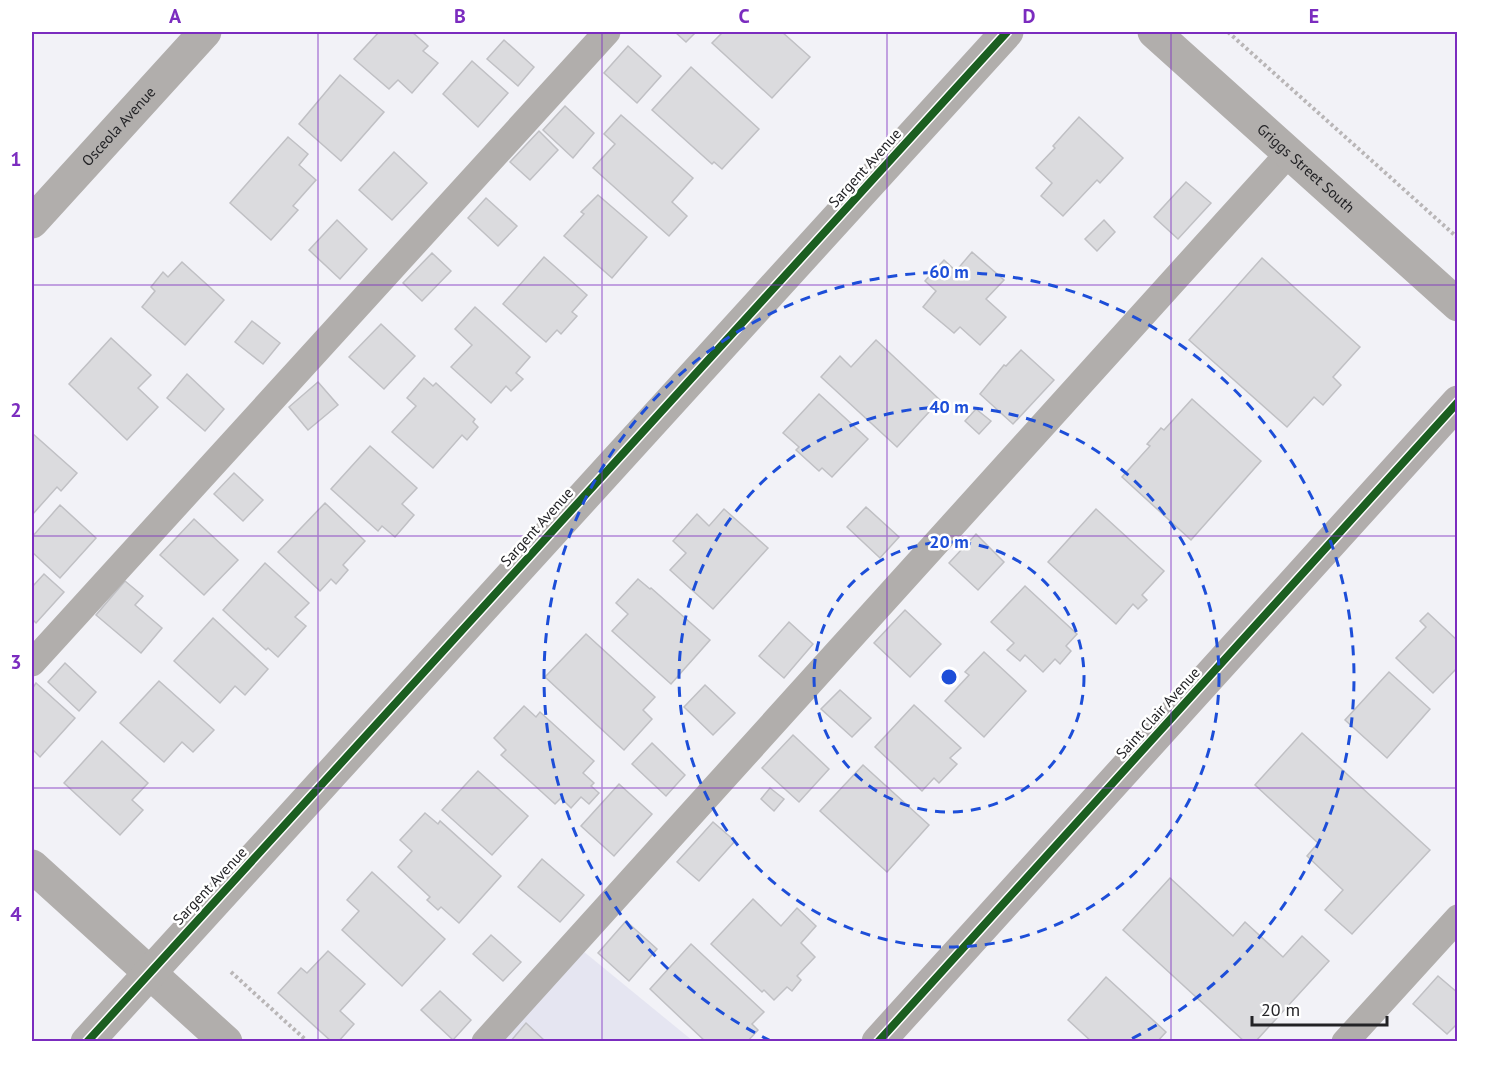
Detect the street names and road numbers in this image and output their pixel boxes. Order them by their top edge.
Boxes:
street label: Osceola Avenue [78,83,159,170]
street label: Griggs Street South [1253,119,1359,217]
street label: Sargent Avenue [824,124,905,211]
street label: Sargent Avenue [496,483,577,570]
street label: Saint Clair Avenue [1112,663,1204,762]
street label: Sargent Avenue [169,843,251,929]

